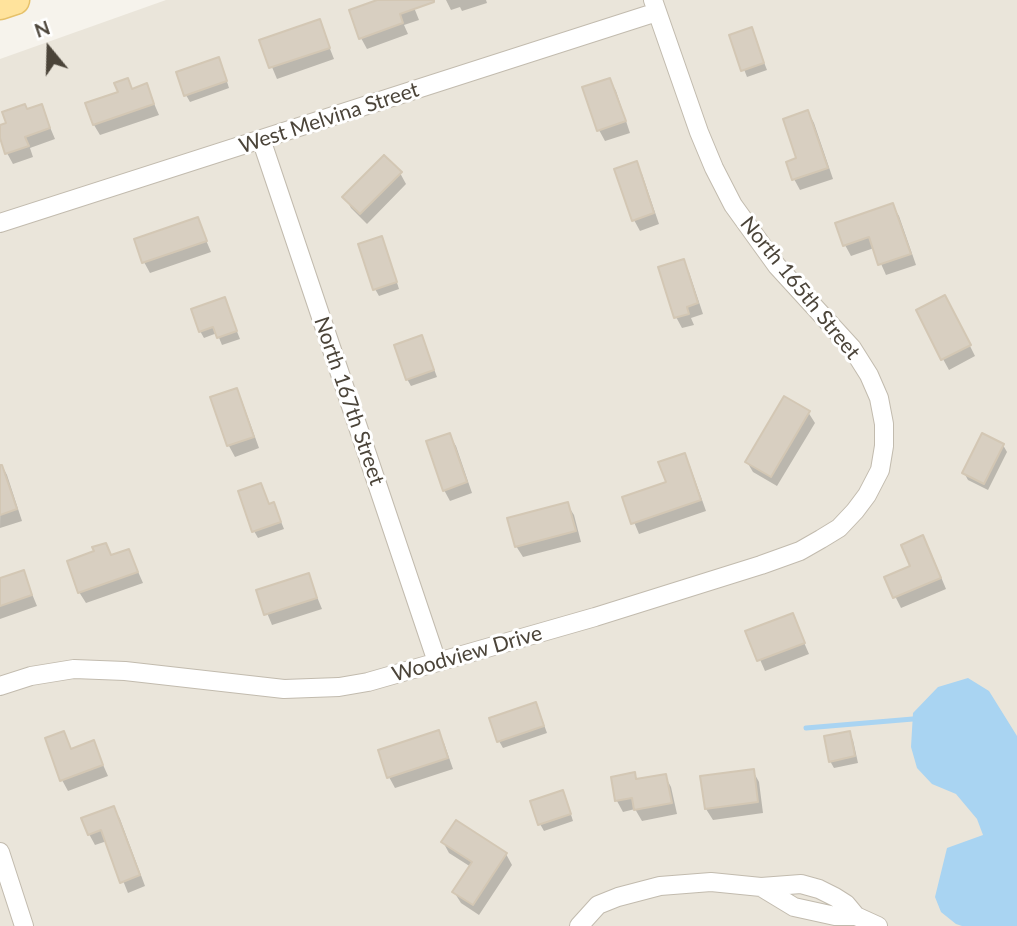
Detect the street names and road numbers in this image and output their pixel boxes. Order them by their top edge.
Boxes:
street label: West Melvina Street [236,77,422,159]
street label: North 165th Street [735,212,865,364]
street label: North 167th Street [308,314,390,488]
street label: Woodview Drive [389,621,545,687]

